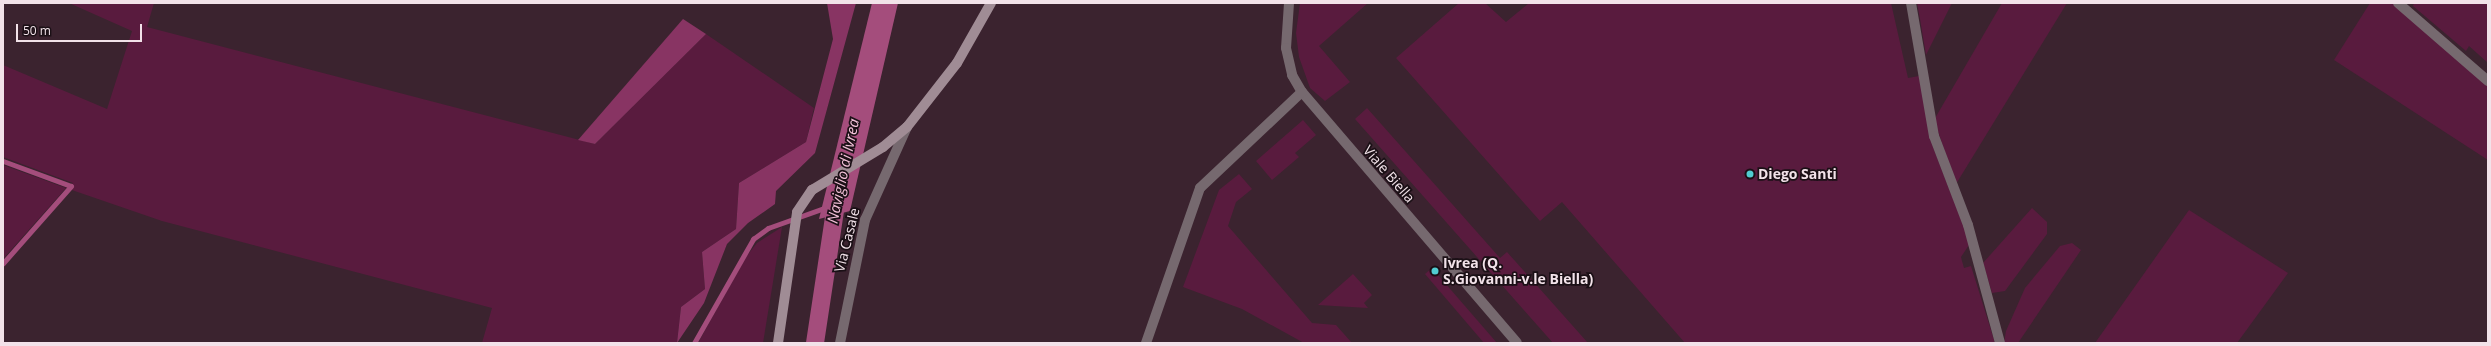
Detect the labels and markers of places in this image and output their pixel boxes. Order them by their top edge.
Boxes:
place label: Diego Santi [1758,166,1837,182]
marker: Diego Santi [1745,169,1755,179]
place label: Ivrea (Q. S.Giovanni-v.le Biella) [1443,255,1593,288]
marker: Ivrea (Q. S.Giovanni-v.le Biella) [1430,266,1440,276]

